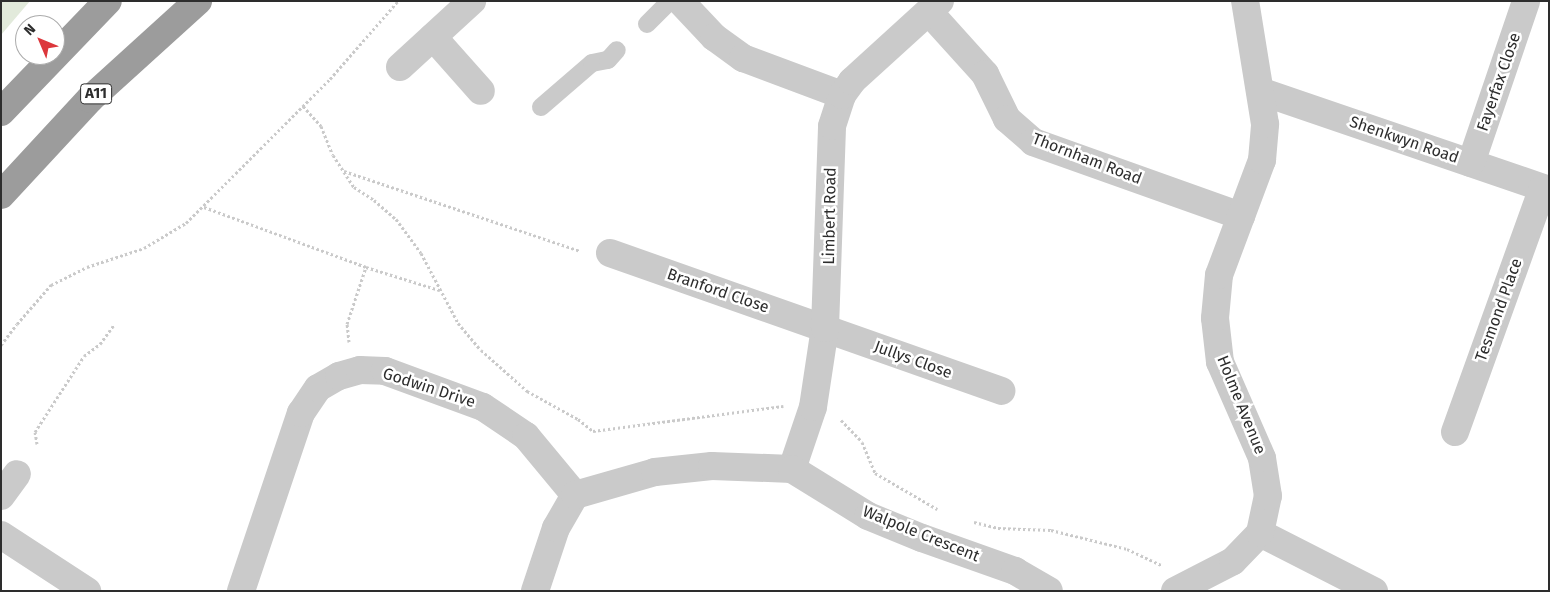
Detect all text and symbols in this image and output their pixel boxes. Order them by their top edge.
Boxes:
north arrow [15,15,65,65]
text: N [20,20,39,39]
street label: Fayerfax Close [1473,30,1525,134]
road number: A11 [80,82,112,106]
street label: Shenkwyn Road [1347,112,1461,168]
street label: Thornham Road [1030,129,1144,189]
street label: Limbert Road [820,167,840,265]
street label: Tesmond Place [1471,256,1527,364]
street label: Branford Close [665,265,771,317]
street label: Jullys Close [871,337,955,383]
street label: Holme Avenue [1212,353,1270,457]
street label: Godwin Drive [380,364,478,412]
street label: Walpole Crescent [860,502,982,566]

